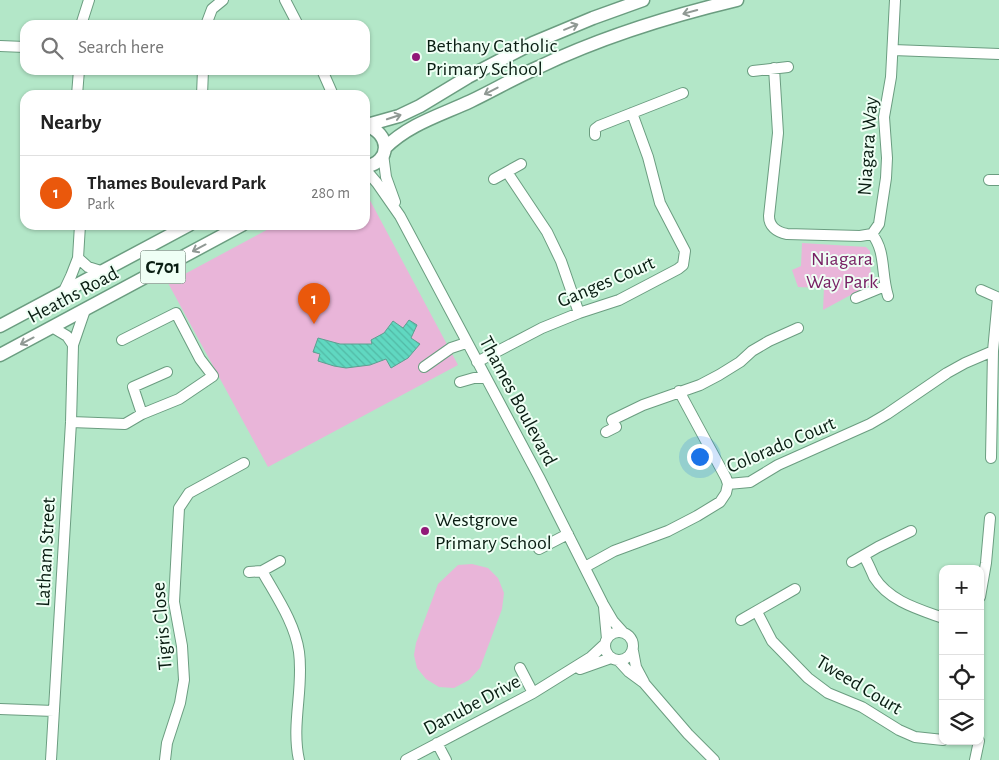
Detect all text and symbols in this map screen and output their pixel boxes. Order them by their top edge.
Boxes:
one-way arrow [682,8,698,17]
search box [20,20,370,75]
one-way arrow [563,22,578,31]
icon: search [38,34,66,62]
place label: Bethany Catholic Primary School [426,36,557,79]
text: Search here [78,38,164,57]
marker: Bethany Catholic Primary School [410,51,422,63]
one-way arrow [483,86,498,96]
street label: Niagara Way [855,95,881,196]
text: Nearby [40,112,101,133]
one-way arrow [385,112,401,121]
text: Thames Boulevard Park [87,174,266,193]
text: 1 [53,185,59,201]
text: 280 m [311,185,350,201]
text: Park [87,196,115,212]
one-way arrow [192,243,207,253]
park label: Niagara Way Park [806,249,878,292]
road number: C701 [140,250,186,284]
street label: Ganges Court [554,252,658,311]
street label: Heaths Road [25,263,121,327]
pin: 1 [298,283,330,324]
street label: Thames Boulevard [475,333,561,469]
one-way arrow [20,336,35,346]
street label: Colorado Court [724,413,839,477]
your location [687,444,713,470]
street label: Latham Street [33,496,59,607]
place label: Westgrove Primary School [435,510,552,553]
marker: Westgrove Primary School [419,525,431,537]
map controls [939,565,984,745]
button: + [939,565,984,610]
street label: Tigris Close [148,581,176,671]
button: − [939,610,984,655]
street label: Tweed Court [813,652,906,719]
button: locate [939,655,984,700]
street label: Danube Drive [420,671,524,739]
button: layers [939,700,984,745]

